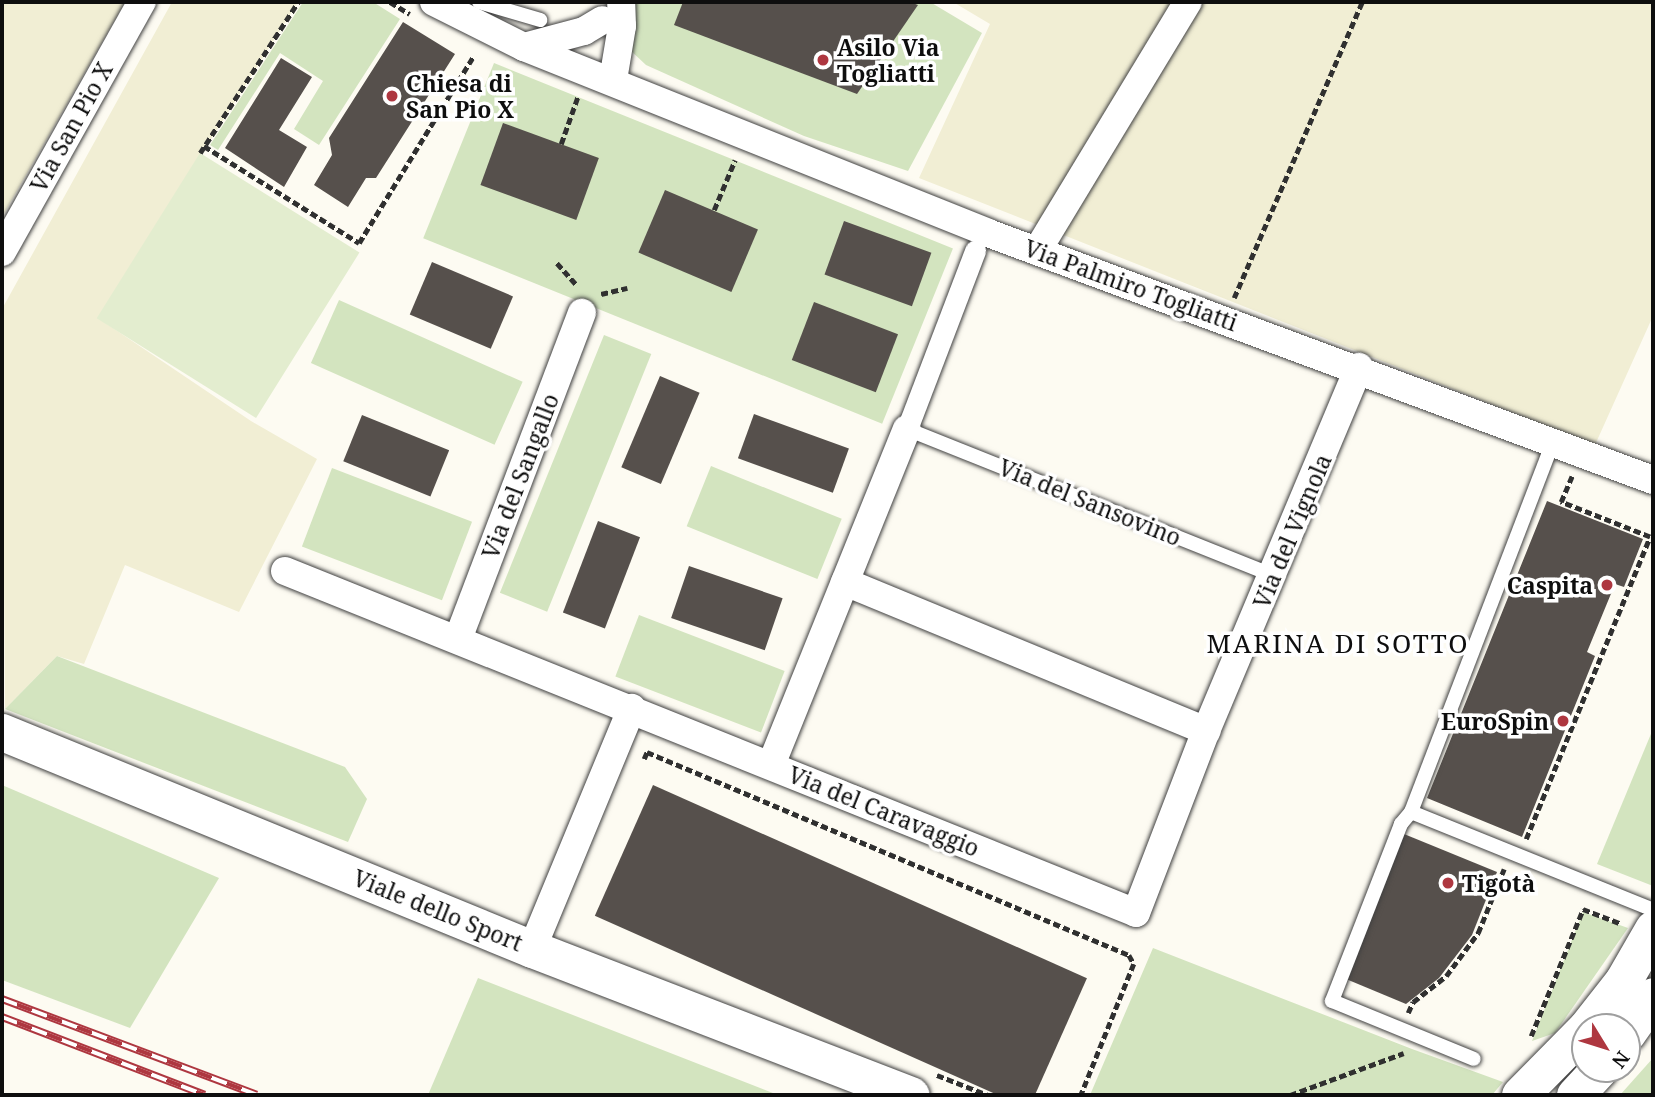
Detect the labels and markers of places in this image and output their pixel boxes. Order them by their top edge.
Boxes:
place label: Asilo Via Togliatti [837,33,940,87]
marker: Asilo Via Togliatti [815,52,831,68]
place label: Chiesa di San Pio X [406,69,514,123]
marker: Chiesa di San Pio X [384,88,400,104]
place label: Caspita [1507,571,1593,599]
marker: Caspita [1599,577,1615,593]
place label: EuroSpin [1441,707,1549,735]
marker: EuroSpin [1555,713,1571,729]
place label: Tigotà [1462,869,1535,897]
marker: Tigotà [1440,875,1456,891]

